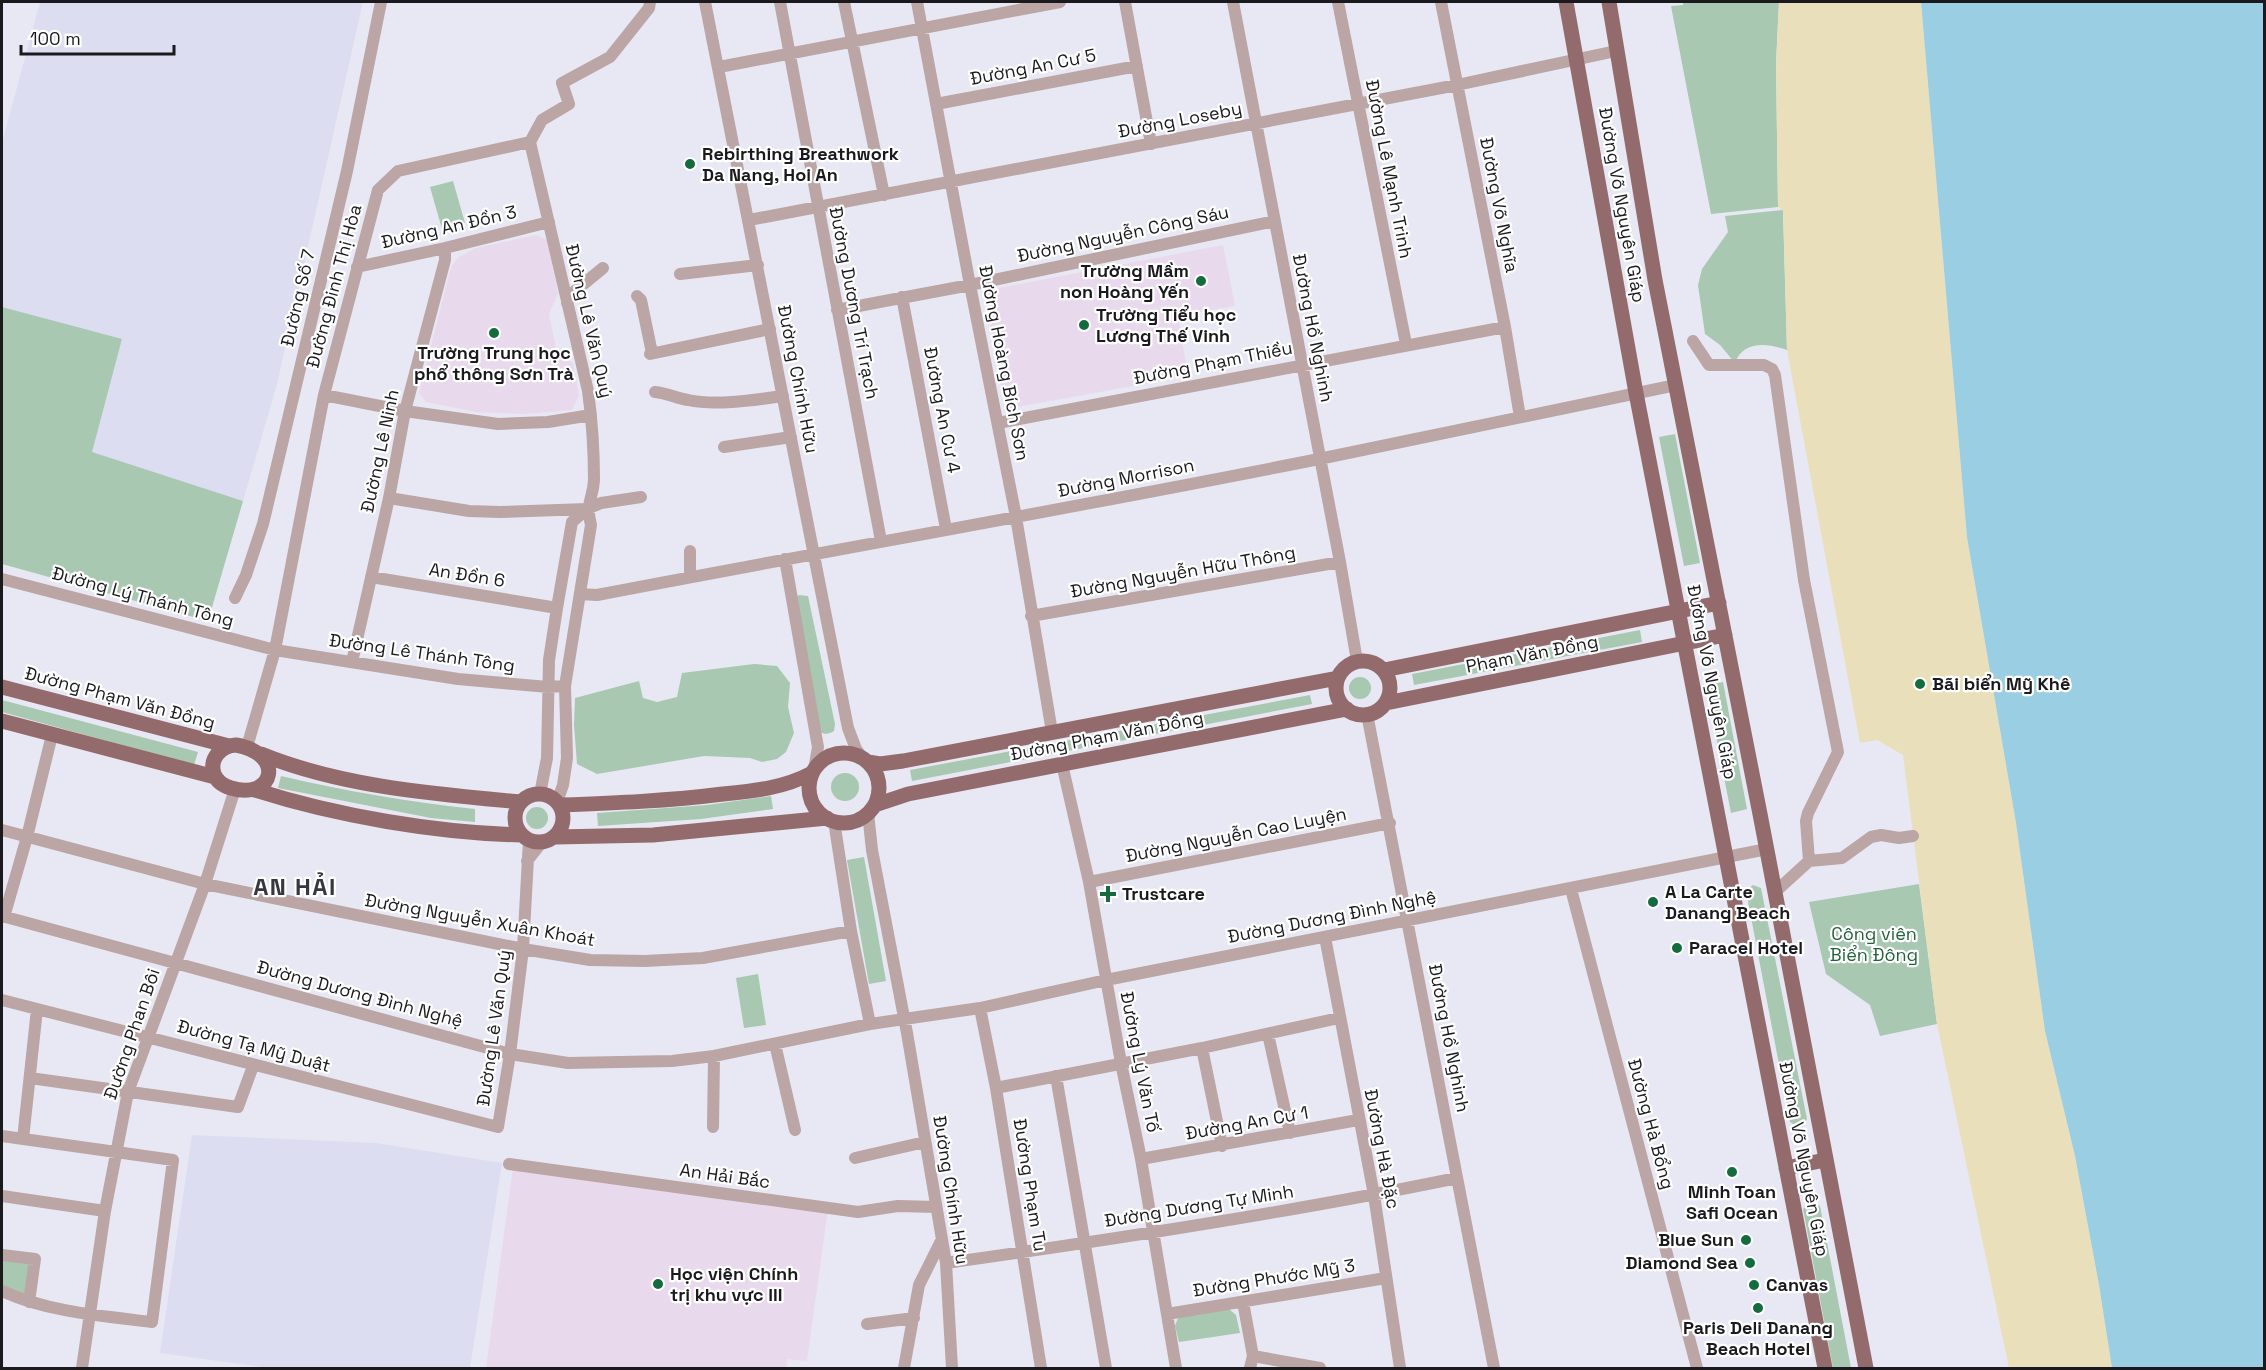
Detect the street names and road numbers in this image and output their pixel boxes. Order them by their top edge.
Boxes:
street label: Đường An Cư 5 [968,43,1098,90]
street label: Đường Lê Mạnh Trinh [1361,78,1418,260]
street label: Đường Loseby [1116,96,1244,143]
street label: Đường Võ Nguyên Giáp [1594,105,1651,304]
street label: Đường Võ Nghĩa [1475,135,1524,274]
street label: Đường An Đồn 3 [379,200,519,253]
street label: Đường Nguyễn Công Sáu [1015,200,1231,267]
street label: Đường Đinh Thị Hòa [301,202,366,370]
street label: Đường Dương Trí Trạch [825,205,884,401]
street label: Đường Lê Văn Quý [561,242,618,400]
street label: Đường Số 7 [275,247,320,349]
street label: Đường Hồ Nghinh [1288,252,1339,404]
street label: Đường Hoàng Bích Sơn [974,263,1035,463]
street label: Đường Chính Hữu [773,303,824,455]
street label: Đường Phạm Thiều [1131,336,1294,389]
street label: Đường An Cư 4 [919,345,966,475]
street label: Đường Lê Ninh [355,387,404,515]
street label: Đường Morrison [1056,453,1196,502]
street label: Đường Nguyễn Hữu Thông [1069,540,1297,603]
street label: An Đồn 6 [427,557,507,592]
street label: Đường Lý Thánh Tông [50,561,237,632]
street label: Đường Võ Nguyên Giáp [1682,583,1743,781]
street label: Đường Lê Thánh Tông [328,628,516,677]
street label: Phạm Văn Đồng [1464,629,1600,678]
street label: Đường Phạm Văn Đồng [22,661,218,734]
street label: Đường Phạm Văn Đồng [1008,706,1205,766]
street label: Đường Nguyễn Cao Luyện [1123,802,1348,867]
street label: Đường Dương Đình Nghệ [1226,885,1438,948]
street label: Đường Nguyễn Xuân Khoát [363,888,597,951]
street label: Đường Lê Văn Quý [471,948,516,1107]
street label: Đường Dương Đình Nghệ [255,955,466,1032]
street label: Đường Hồ Nghinh [1424,962,1475,1114]
street label: Đường Phan Bôi [98,965,165,1102]
street label: Đường Lý Văn Tố [1116,990,1165,1134]
street label: Đường Tạ Mỹ Duật [175,1014,333,1077]
street label: Đường Hà Bổng [1623,1056,1680,1192]
street label: Đường Võ Nguyên Giáp [1774,1060,1835,1258]
street label: Đường Hà Đặc [1360,1087,1405,1211]
street label: Đường An Cư 1 [1184,1100,1310,1145]
street label: Đường Chính Hữu [928,1114,975,1266]
street label: Đường Phạm Tu [1009,1117,1052,1253]
street label: An Hải Bắc [678,1158,772,1193]
street label: Đường Dương Tự Minh [1103,1179,1295,1232]
street label: Đường Phước Mỹ 3 [1191,1253,1357,1302]

